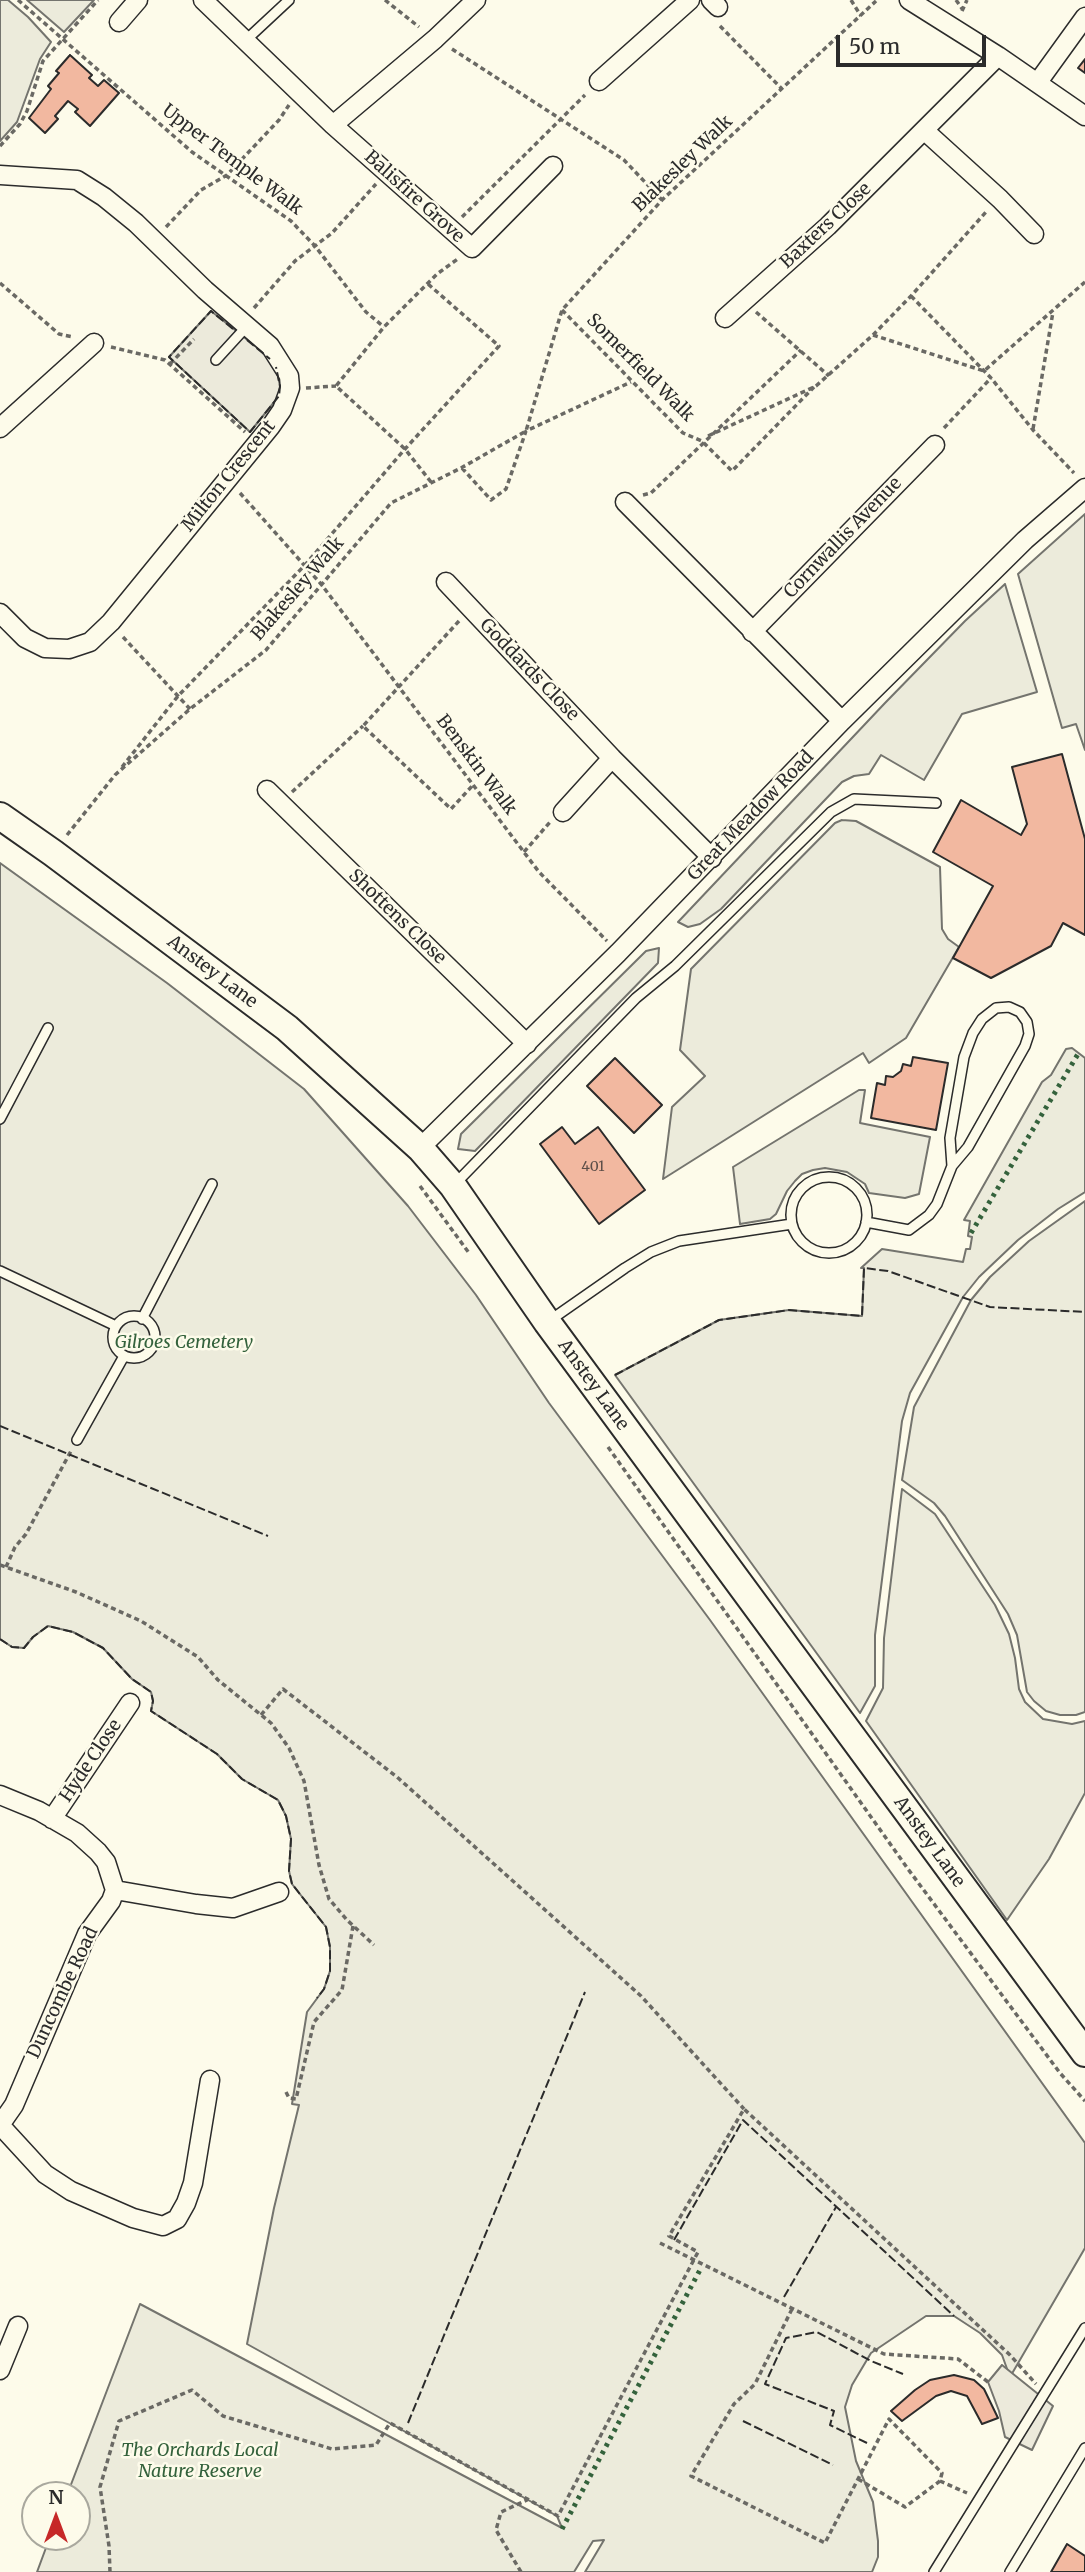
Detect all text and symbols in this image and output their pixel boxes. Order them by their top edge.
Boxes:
scale bar [840,21,990,65]
text: 50 m [849,33,900,60]
street label: Upper Temple Walk [157,100,307,220]
street label: Blakesley Walk [629,111,737,217]
street label: Balisfire Grove [360,147,468,247]
street label: Baxters Close [776,178,876,274]
street label: Somerfield Walk [582,310,698,426]
street label: Milton Crescent [178,416,280,536]
street label: Cornwallis Avenue [780,473,906,603]
street label: Blakesley Walk [247,533,349,645]
street label: Goddards Close [475,614,583,726]
street label: Benskin Walk [431,711,521,819]
street label: Great Meadow Road [684,747,818,885]
street label: Shottens Close [344,865,450,969]
street label: Anstey Lane [163,931,261,1013]
house number: 401 [581,1159,605,1175]
park label: Gilroes Cemetery [115,1332,253,1354]
street label: Anstey Lane [553,1335,633,1435]
street label: Hyde Close [56,1716,126,1806]
street label: Anstey Lane [889,1792,969,1892]
street label: Duncombe Road [23,1924,103,2062]
park label: The Orchards Local Nature Reserve [121,2440,279,2482]
north arrow [21,2481,91,2551]
text: N [48,2485,64,2509]

